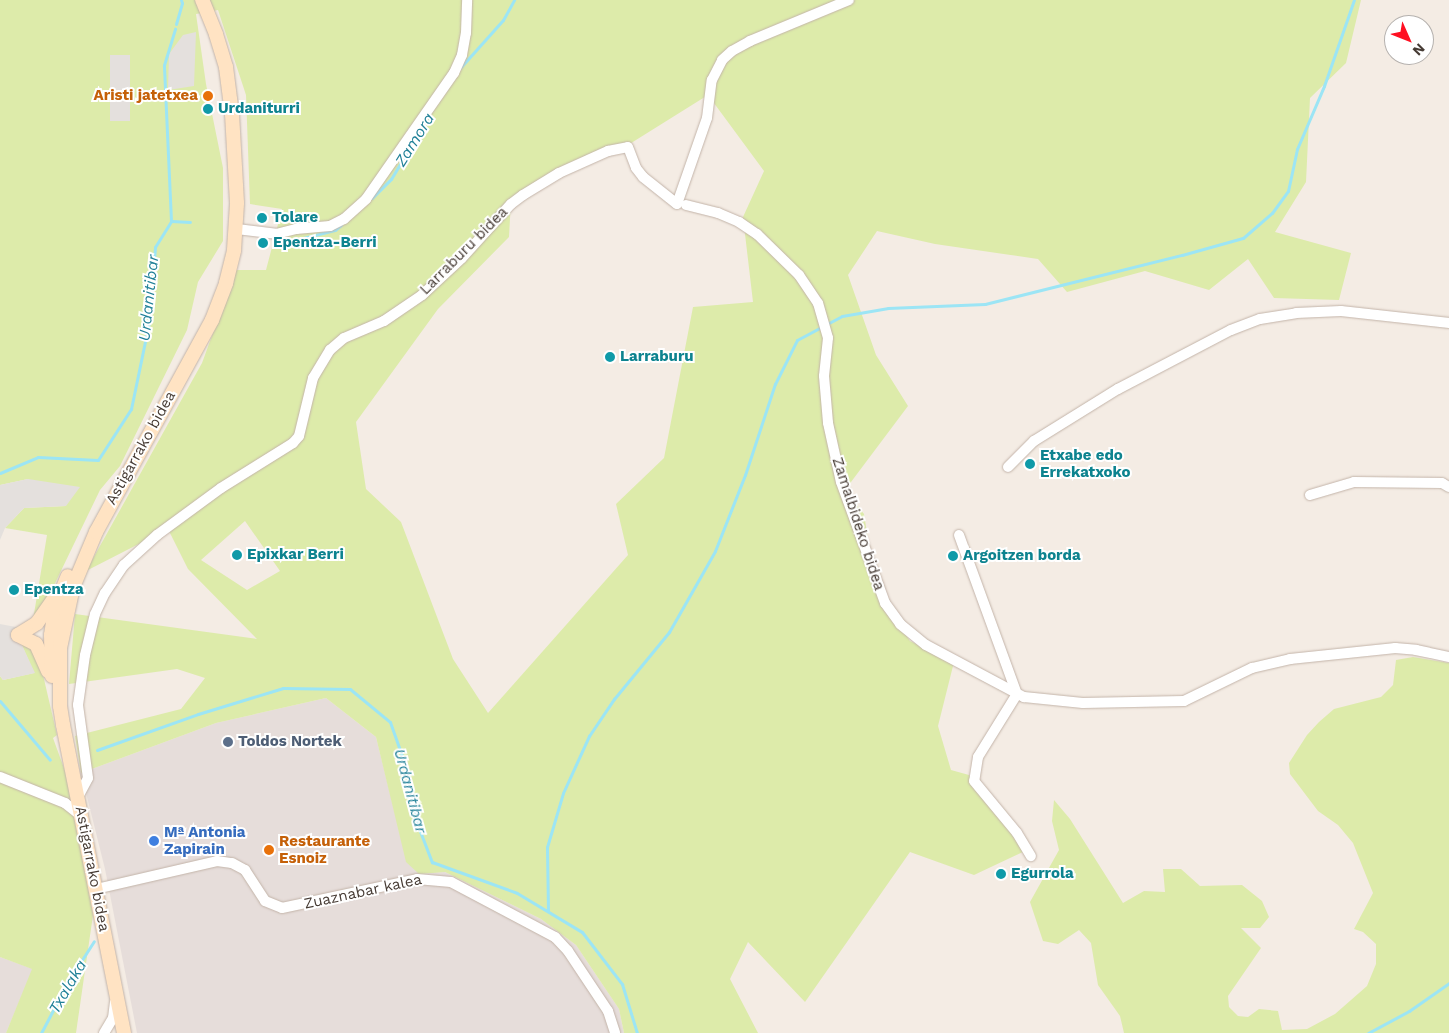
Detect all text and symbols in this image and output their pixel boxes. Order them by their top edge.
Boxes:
north arrow [1384,15,1434,65]
text: N [1410,40,1428,59]
place label: Aristi jatetxea [94,87,198,105]
marker: Aristi jatetxea [202,90,214,102]
place label: Urdaniturri [218,100,300,118]
marker: Urdaniturri [202,103,214,115]
water label: Zamora [391,110,439,170]
street label: Larraburu bidea [416,203,512,299]
place label: Tolare [272,209,318,227]
marker: Tolare [256,212,268,224]
place label: Epentza-Berri [273,234,377,252]
marker: Epentza-Berri [257,237,269,249]
water label: Urdanitibar [135,254,163,342]
place label: Larraburu [620,348,694,366]
marker: Larraburu [604,351,616,363]
street label: Astigarrako bidea [102,388,180,508]
place label: Etxabe edo Errekatxoko [1040,446,1131,481]
street label: Zamalbideko bidea [828,455,888,593]
marker: Etxabe edo Errekatxoko [1024,458,1036,470]
place label: Epixkar Berri [247,546,344,564]
place label: Argoitzen borda [963,547,1081,565]
marker: Epixkar Berri [231,549,243,561]
marker: Argoitzen borda [947,550,959,562]
place label: Epentza [24,581,84,599]
marker: Epentza [8,584,20,596]
place label: Toldos Nortek [238,733,342,751]
marker: Toldos Nortek [222,736,234,748]
water label: Urdanitibar [389,747,431,835]
street label: Astigarrako bidea [71,805,113,933]
place label: Mª Antonia Zapirain [164,823,246,858]
place label: Restaurante Esnoiz [279,832,370,867]
marker: Mª Antonia Zapirain [148,835,160,847]
marker: Restaurante Esnoiz [263,844,275,856]
place label: Egurrola [1011,865,1074,883]
marker: Egurrola [995,868,1007,880]
street label: Zuaznabar kalea [302,871,424,913]
water label: Txalaka [45,957,91,1017]

